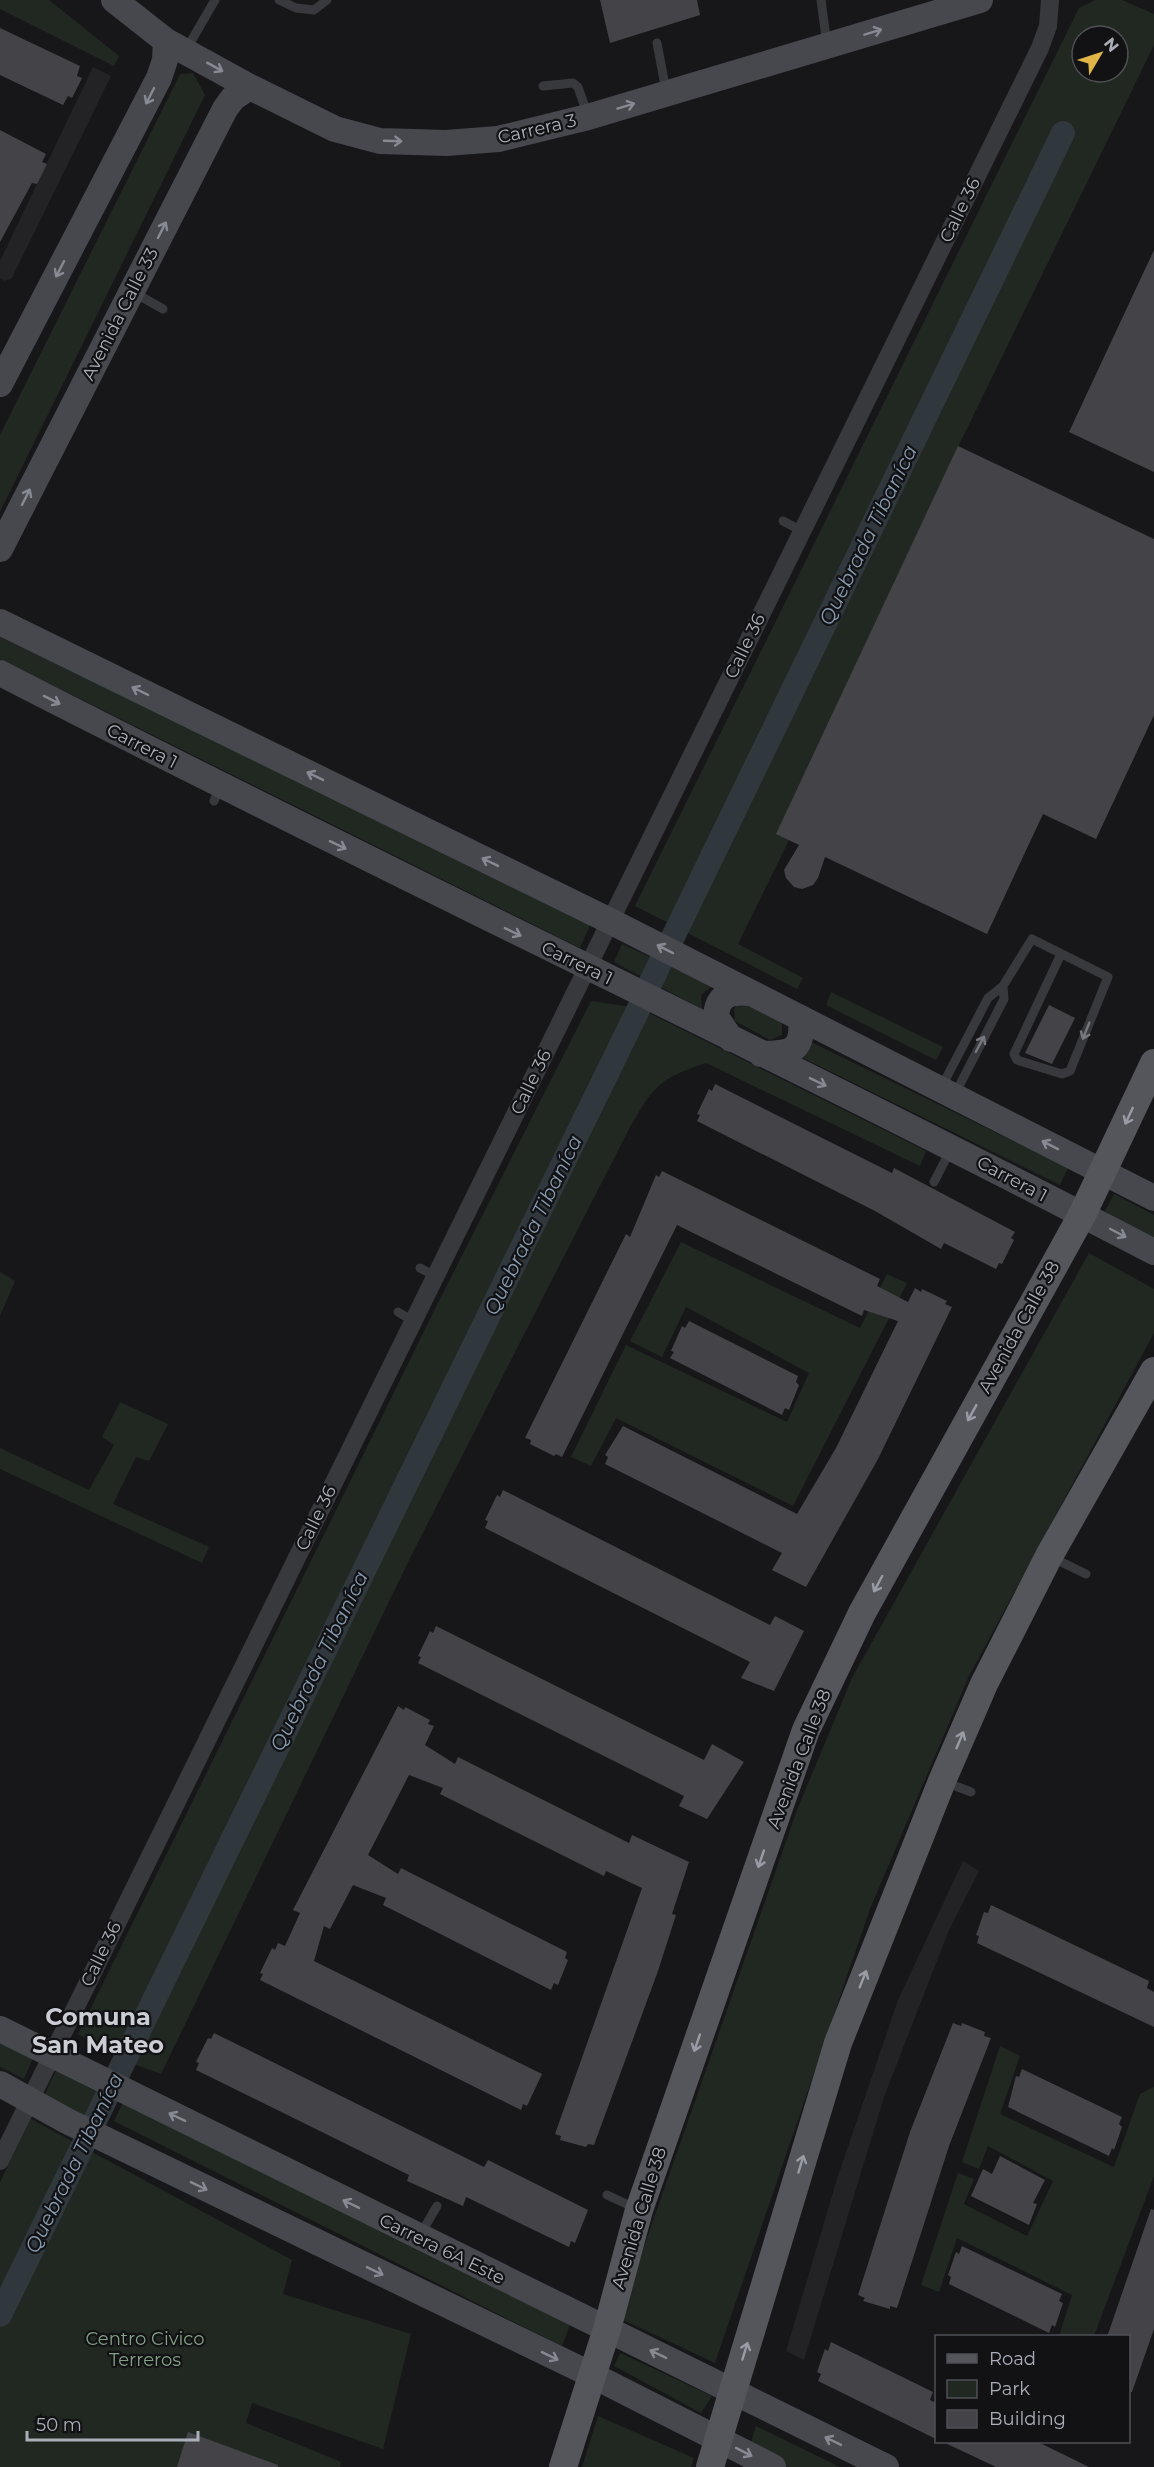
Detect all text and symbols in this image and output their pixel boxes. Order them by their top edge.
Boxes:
north arrow [1070,24,1130,84]
one-way arrow [863,26,882,37]
text: N [1100,34,1123,56]
one-way arrow [205,62,223,73]
one-way arrow [144,86,155,104]
one-way arrow [616,100,635,111]
street label: Carrera 3 [495,109,579,149]
one-way arrow [383,136,403,147]
street label: Calle 36 [935,174,985,246]
one-way arrow [157,221,169,239]
street label: Avenida Calle 33 [77,244,163,384]
one-way arrow [54,259,65,277]
water label: Quebrada Tibaníca [814,441,922,629]
one-way arrow [21,488,33,506]
street label: Calle 36 [720,610,770,682]
one-way arrow [131,684,149,696]
one-way arrow [43,694,60,706]
street label: Carrera 1 [103,719,181,773]
one-way arrow [306,770,324,782]
one-way arrow [329,840,347,851]
one-way arrow [482,856,500,867]
one-way arrow [504,926,522,938]
street label: Carrera 1 [538,936,616,990]
one-way arrow [656,943,674,954]
one-way arrow [1080,1021,1091,1040]
one-way arrow [975,1035,986,1053]
street label: Calle 36 [506,1046,556,1118]
one-way arrow [809,1076,827,1088]
one-way arrow [1123,1106,1135,1124]
water label: Quebrada Tibaníca [479,1131,587,1319]
one-way arrow [1042,1139,1059,1151]
street label: Carrera 1 [973,1151,1051,1207]
one-way arrow [1108,1228,1126,1240]
street label: Avenida Calle 38 [974,1257,1064,1397]
one-way arrow [966,1403,977,1421]
street label: Calle 36 [291,1482,341,1554]
water label: Quebrada Tibaníca [265,1567,373,1755]
one-way arrow [872,1574,883,1592]
street label: Avenida Calle 38 [762,1686,836,1832]
one-way arrow [955,1731,966,1749]
one-way arrow [755,1849,766,1868]
street label: Calle 36 [76,1918,126,1990]
one-way arrow [858,1971,869,1989]
district label: Comuna San Mateo [32,2002,164,2059]
one-way arrow [690,2033,701,2052]
water label: Quebrada Tibaníca [20,2069,128,2257]
one-way arrow [168,2111,186,2122]
street label: Avenida Calle 38 [607,2144,671,2292]
one-way arrow [796,2155,807,2174]
one-way arrow [190,2180,208,2192]
one-way arrow [343,2198,361,2209]
street label: Carrera 6A Este [375,2209,509,2289]
one-way arrow [365,2265,383,2277]
park label: Centro Civico Terreros [85,2328,205,2371]
legend [935,2335,1130,2443]
one-way arrow [740,2342,751,2361]
one-way arrow [650,2348,668,2360]
text: Road [989,2348,1036,2370]
one-way arrow [541,2351,559,2362]
text: Park [989,2378,1030,2400]
scale bar [27,2404,198,2442]
text: Building [989,2408,1066,2430]
text: 50 m [36,2414,82,2436]
one-way arrow [825,2435,843,2446]
one-way arrow [734,2447,752,2458]

